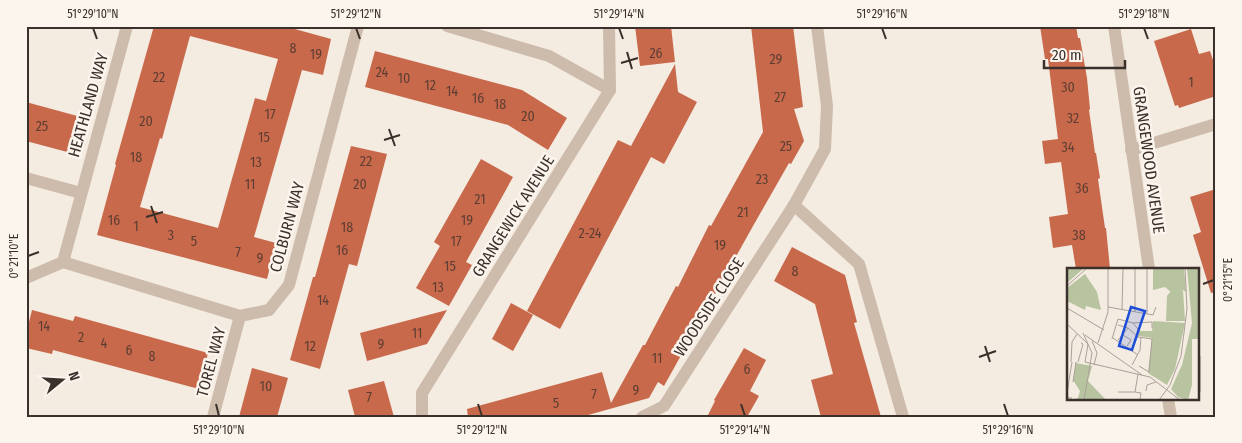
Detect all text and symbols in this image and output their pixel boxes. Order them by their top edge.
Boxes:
text: 51°29'10"N [67,7,119,21]
text: 51°29'12"N [331,7,381,21]
text: 51°29'14"N [594,7,644,21]
text: 51°29'16"N [857,7,907,21]
text: 51°29'18"N [1118,7,1170,21]
scale bar [1044,38,1126,70]
house number: 8 [290,40,297,57]
house number: 26 [649,45,663,62]
house number: 19 [310,46,322,63]
text: 20 m [1052,46,1082,64]
street label: HEATHLAND WAY [64,51,112,159]
house number: 29 [770,51,783,68]
house number: 24 [376,64,389,81]
house number: 22 [153,69,165,86]
house number: 10 [398,70,410,87]
house number: 1 [1188,74,1194,91]
house number: 12 [424,77,436,94]
house number: 30 [1061,79,1075,96]
house number: 14 [446,83,458,100]
street label: GRANGEWOOD AVENUE [1129,85,1169,235]
house number: 27 [774,89,786,106]
house number: 16 [472,90,484,107]
house number: 18 [494,96,506,113]
house number: 17 [264,106,276,123]
house number: 20 [521,108,535,125]
house number: 32 [1067,110,1079,127]
house number: 20 [139,113,153,130]
house number: 25 [36,118,48,135]
house number: 15 [258,129,270,146]
house number: 25 [780,138,792,155]
house number: 34 [1061,139,1075,156]
house number: 18 [130,149,142,166]
street label: GRANGEWICK AVENUE [468,152,558,280]
house number: 22 [360,153,372,170]
house number: 13 [250,154,262,171]
house number: 23 [756,171,768,188]
house number: 11 [245,176,255,193]
house number: 20 [353,176,367,193]
street label: COLBURN WAY [266,180,308,274]
house number: 36 [1075,180,1089,197]
house number: 21 [474,191,486,208]
house number: 21 [737,204,749,221]
house number: 16 [108,212,120,229]
house number: 19 [461,212,473,229]
house number: 1 [133,218,139,235]
house number: 18 [341,219,353,236]
house number: 2-24 [578,225,602,242]
house number: 3 [168,227,174,244]
house number: 38 [1072,227,1086,244]
text: 0°21'10"E [7,233,21,279]
house number: 5 [191,233,197,250]
house number: 17 [450,233,462,250]
house number: 19 [714,237,726,254]
house number: 16 [336,242,348,259]
house number: 7 [235,244,241,261]
house number: 9 [257,250,264,267]
street label: WOODSIDE CLOSE [670,254,748,360]
house number: 15 [444,258,456,275]
text: 0°21'15"E [1221,258,1235,302]
house number: 8 [792,263,799,280]
inset map [1067,268,1200,400]
house number: 13 [432,279,444,296]
house number: 14 [317,292,329,309]
house number: 14 [38,318,50,335]
street label: TOREL WAY [193,325,229,399]
house number: 11 [412,325,422,342]
house number: 2 [78,329,84,346]
house number: 4 [101,335,108,352]
house number: 9 [378,336,385,353]
house number: 12 [304,338,316,355]
house number: 6 [126,342,133,359]
house number: 8 [149,348,156,365]
house number: 11 [652,350,662,367]
north arrow [38,356,88,406]
house number: 6 [744,361,751,378]
text: N [65,370,83,383]
house number: 10 [260,378,272,395]
house number: 9 [633,382,640,399]
house number: 7 [591,386,597,403]
house number: 7 [366,389,372,406]
house number: 5 [553,395,559,412]
text: 51°29'10"N [193,423,245,437]
text: 51°29'12"N [457,423,507,437]
text: 51°29'14"N [720,423,770,437]
text: 51°29'16"N [983,423,1033,437]

